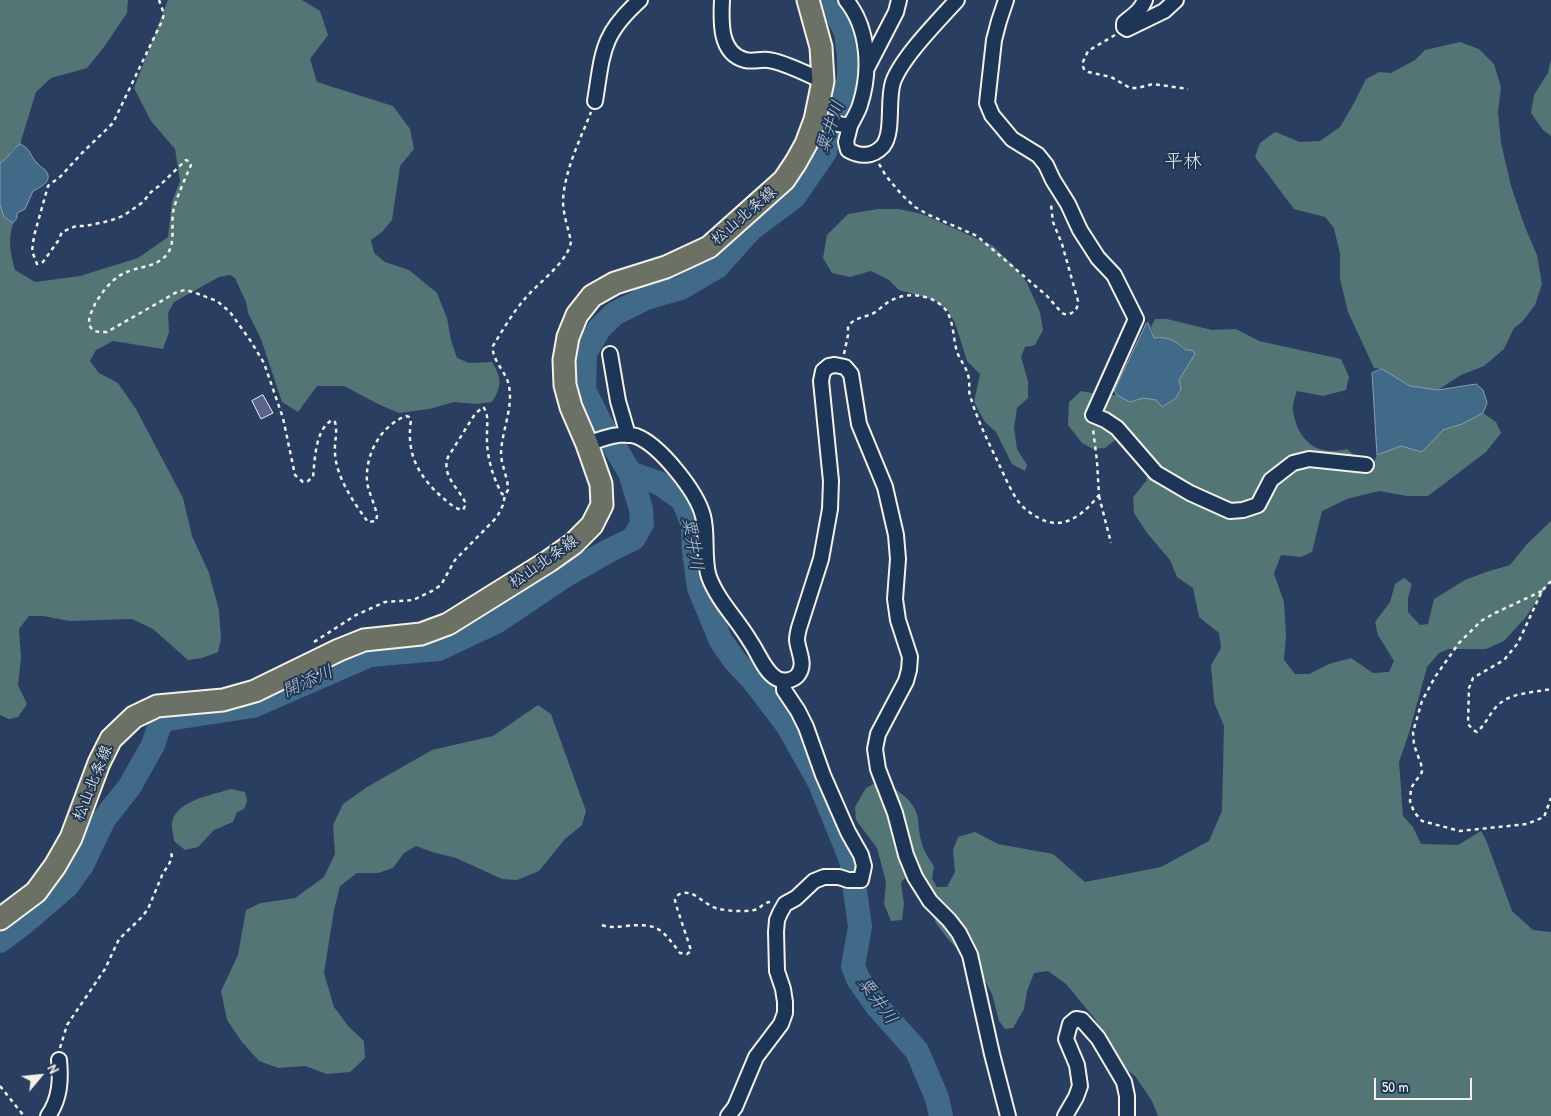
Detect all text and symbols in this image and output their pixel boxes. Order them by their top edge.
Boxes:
water label: 粟井川 [812,98,850,156]
district label: 平林 [1164,151,1202,173]
street label: 松山北条線 [708,183,780,249]
water label: 粟井川 [677,516,707,572]
street label: 松山北条線 [506,531,582,593]
water label: 開添川 [279,661,337,703]
street label: 松山北条線 [69,742,117,824]
water label: 粟井川 [852,973,902,1029]
north arrow [15,1051,65,1101]
text: N [44,1061,64,1076]
scale bar [1376,1068,1474,1100]
text: 50 m [1382,1076,1409,1097]

